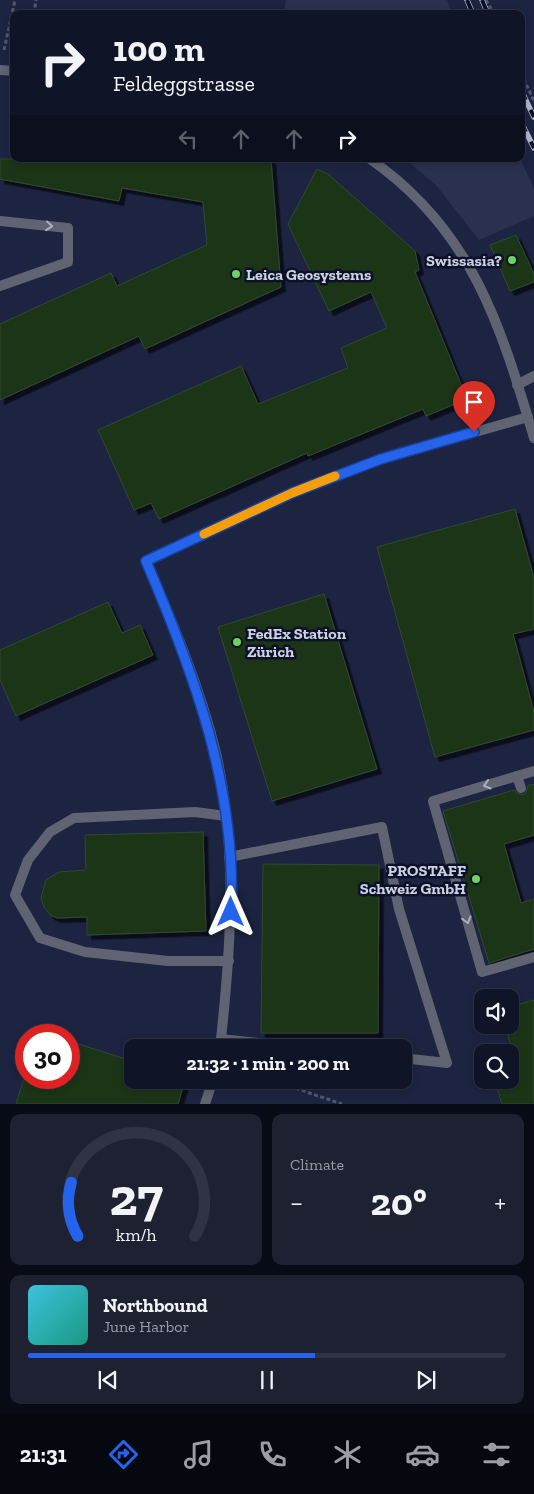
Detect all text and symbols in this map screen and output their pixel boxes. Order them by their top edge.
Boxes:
text: 100 m [113,28,205,70]
icon: right [30,30,95,95]
text: Feldeggstrasse [113,70,255,97]
icon: left [174,125,202,153]
icon: ahead [227,125,255,153]
icon: ahead [280,125,308,153]
icon: right [333,125,361,153]
one-way arrow [45,220,53,231]
place label: Swissasia? [426,251,502,270]
marker: Swissasia? [506,254,518,266]
place label: Leica Geosystems [246,265,371,284]
marker: Leica Geosystems [230,268,242,280]
pin [453,381,495,432]
icon: arrive [460,388,488,416]
place label: FedEx Station Zürich [247,624,347,661]
marker: FedEx Station Zürich [231,636,243,648]
one-way arrow [484,779,492,789]
place label: PROSTAFF Schweiz GmbH [360,861,466,898]
marker: PROSTAFF Schweiz GmbH [470,873,482,885]
position arrow [204,885,256,937]
one-way arrow [461,915,472,924]
map controls [474,989,519,1089]
button: sound [474,989,519,1034]
speed limit sign: 30 [15,1024,80,1089]
button: search [474,1044,519,1089]
text: 21:32 · 1 min · 200 m [187,1052,349,1075]
text: Climate [290,1155,344,1174]
text: 27 [109,1166,163,1228]
text: 20° [371,1179,427,1225]
text: − [290,1186,303,1219]
text: + [494,1186,506,1219]
text: km/h [116,1224,156,1246]
text: Northbound [103,1294,208,1317]
text: June Harbor [103,1317,189,1336]
icon: previous [94,1366,122,1394]
icon: pause [253,1366,281,1394]
icon: next [412,1366,440,1394]
icon: directions [106,1437,141,1472]
icon: music [181,1437,216,1472]
icon: phone [255,1437,290,1472]
icon: climate [330,1437,365,1472]
icon: car [405,1437,440,1472]
icon: filters [479,1437,514,1472]
text: 21:31 [20,1441,67,1468]

